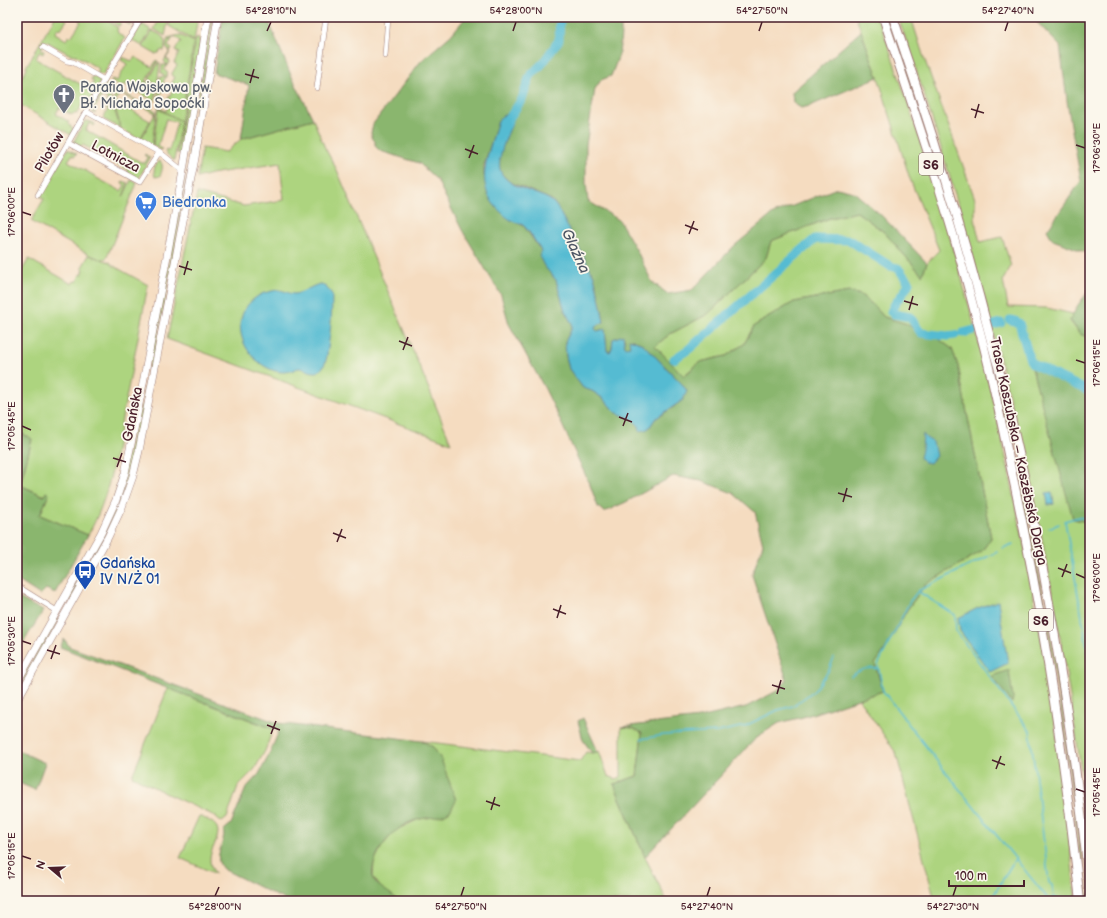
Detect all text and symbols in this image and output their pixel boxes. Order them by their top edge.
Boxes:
text: 54°28'10"N [245,5,297,17]
text: 54°28'00"N [489,5,543,17]
text: 54°27'50"N [736,5,788,17]
text: 54°27'40"N [982,5,1034,17]
place label: Parafia Wojskowa pw. Bł. Michała Sopoćki [80,79,212,112]
church icon: Parafia Wojskowa pw. Bł. Michała Sopoćki [51,82,77,115]
text: 17°06'30"E [1091,123,1103,173]
street label: Pilotów [31,128,68,176]
street label: Lotnicza [88,137,143,176]
road number: S6 [919,153,943,175]
text: 17°06'00"E [6,187,18,237]
supermarket icon: Biedronka [133,189,159,222]
place label: Biedronka [162,194,226,211]
water label: Glaźna [557,226,594,277]
street label: Trasa Kaszubska – Kaszëbskô Darga [986,335,1051,567]
text: 17°06'15"E [1091,339,1103,387]
street label: Gdańska [119,385,146,443]
text: 17°05'45"E [6,401,18,451]
text: 17°06'00"E [1091,553,1103,603]
place label: Gdańska IV N/Ż 01 [100,555,160,588]
bus stop icon: Gdańska IV N/Ż 01 [72,558,98,591]
road number: S6 [1029,609,1053,631]
text: 17°05'30"E [6,616,18,666]
text: 17°05'45"E [1091,767,1103,817]
text: 17°05'15"E [6,832,18,880]
north arrow [30,848,70,888]
text: N [34,859,49,871]
scale bar [949,862,1024,888]
text: 100 m [955,869,987,884]
text: 54°28'00"N [188,901,242,913]
text: 54°27'50"N [435,901,487,913]
text: 54°27'40"N [681,901,733,913]
text: 54°27'30"N [927,901,979,913]

